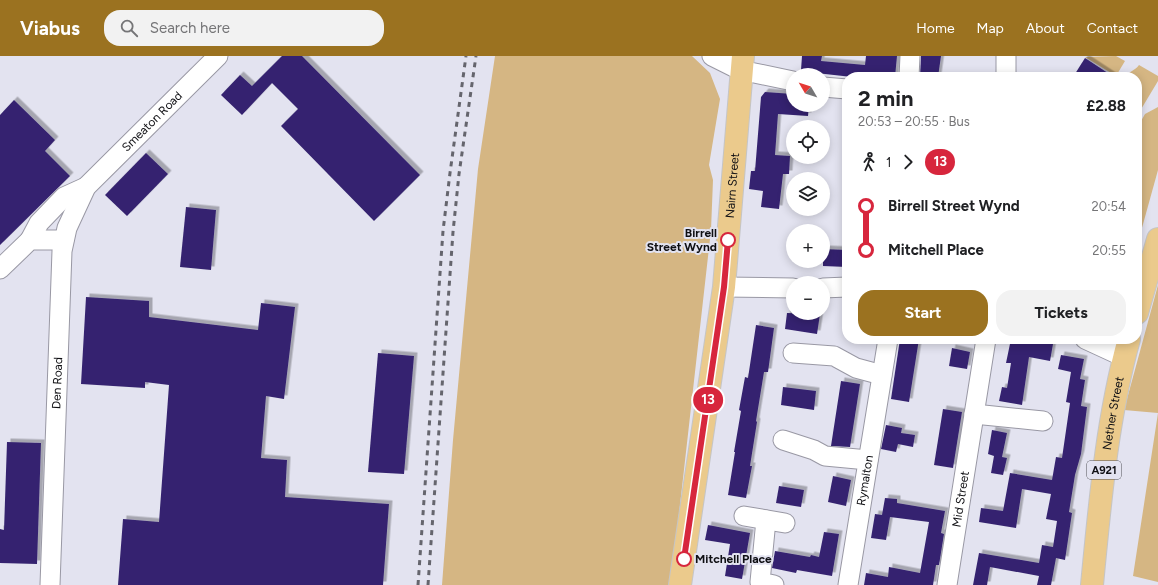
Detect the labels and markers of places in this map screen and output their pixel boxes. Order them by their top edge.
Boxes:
place label: Birrell Street Wynd [647,226,717,254]
marker: Birrell Street Wynd [720,232,736,248]
marker: Mitchell Place [676,551,692,567]
place label: Mitchell Place [695,552,772,566]

